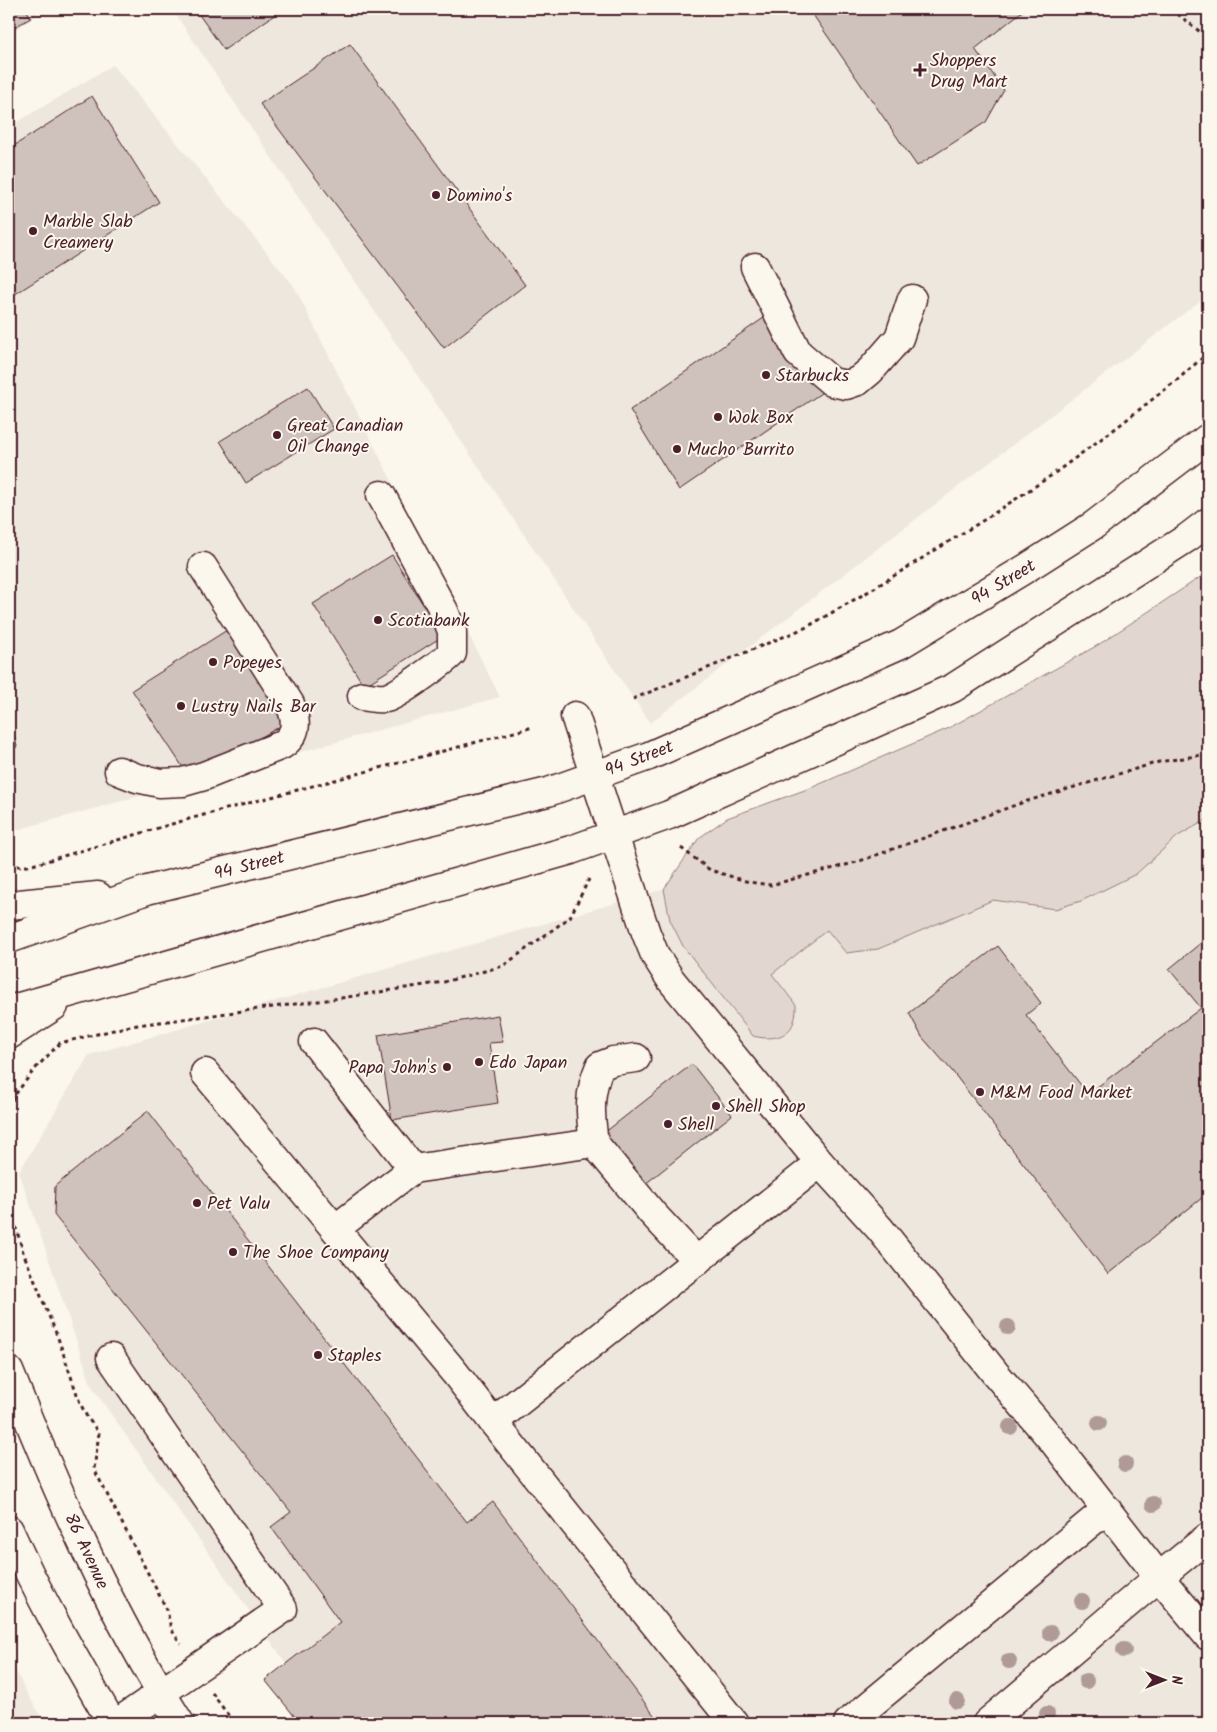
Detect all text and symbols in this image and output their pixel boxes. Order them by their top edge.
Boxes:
place label: Shoppers Drug Mart [930,47,1009,97]
marker: Shoppers Drug Mart [914,64,926,76]
place label: Domino's [446,182,513,211]
marker: Domino's [430,189,442,201]
place label: Marble Slab Creamery [43,208,133,258]
marker: Marble Slab Creamery [27,225,39,237]
place label: Starbucks [776,362,849,391]
marker: Starbucks [760,369,772,381]
place label: Wok Box [728,404,794,433]
marker: Wok Box [712,411,724,423]
place label: Great Canadian Oil Change [287,412,403,462]
marker: Great Canadian Oil Change [271,429,283,441]
place label: Mucho Burrito [687,436,794,465]
marker: Mucho Burrito [671,443,683,455]
street label: 94 Street [966,552,1043,614]
place label: Scotiabank [388,607,470,636]
marker: Scotiabank [372,614,384,626]
place label: Popeyes [223,649,282,678]
marker: Popeyes [207,656,219,668]
place label: Lustry Nails Bar [191,693,317,722]
marker: Lustry Nails Bar [175,700,187,712]
street label: 94 Street [601,733,679,786]
street label: 94 Street [211,843,289,889]
place label: Edo Japan [489,1049,567,1078]
place label: Papa John's [348,1054,437,1083]
marker: Edo Japan [473,1056,485,1068]
marker: Papa John's [441,1061,453,1073]
place label: M&M Food Market [990,1079,1133,1108]
marker: M&M Food Market [974,1086,986,1098]
place label: Shell Shop [726,1093,806,1122]
marker: Shell Shop [710,1100,722,1112]
place label: Shell [678,1111,715,1140]
marker: Shell [662,1118,674,1130]
place label: Pet Valu [207,1190,270,1219]
marker: Pet Valu [191,1197,203,1209]
place label: The Shoe Company [243,1239,389,1268]
marker: The Shoe Company [227,1246,239,1258]
place label: Staples [328,1342,382,1371]
marker: Staples [312,1349,324,1361]
street label: 86 Avenue [55,1509,116,1594]
north arrow [1140,1654,1190,1704]
text: N [1165,1676,1187,1685]

